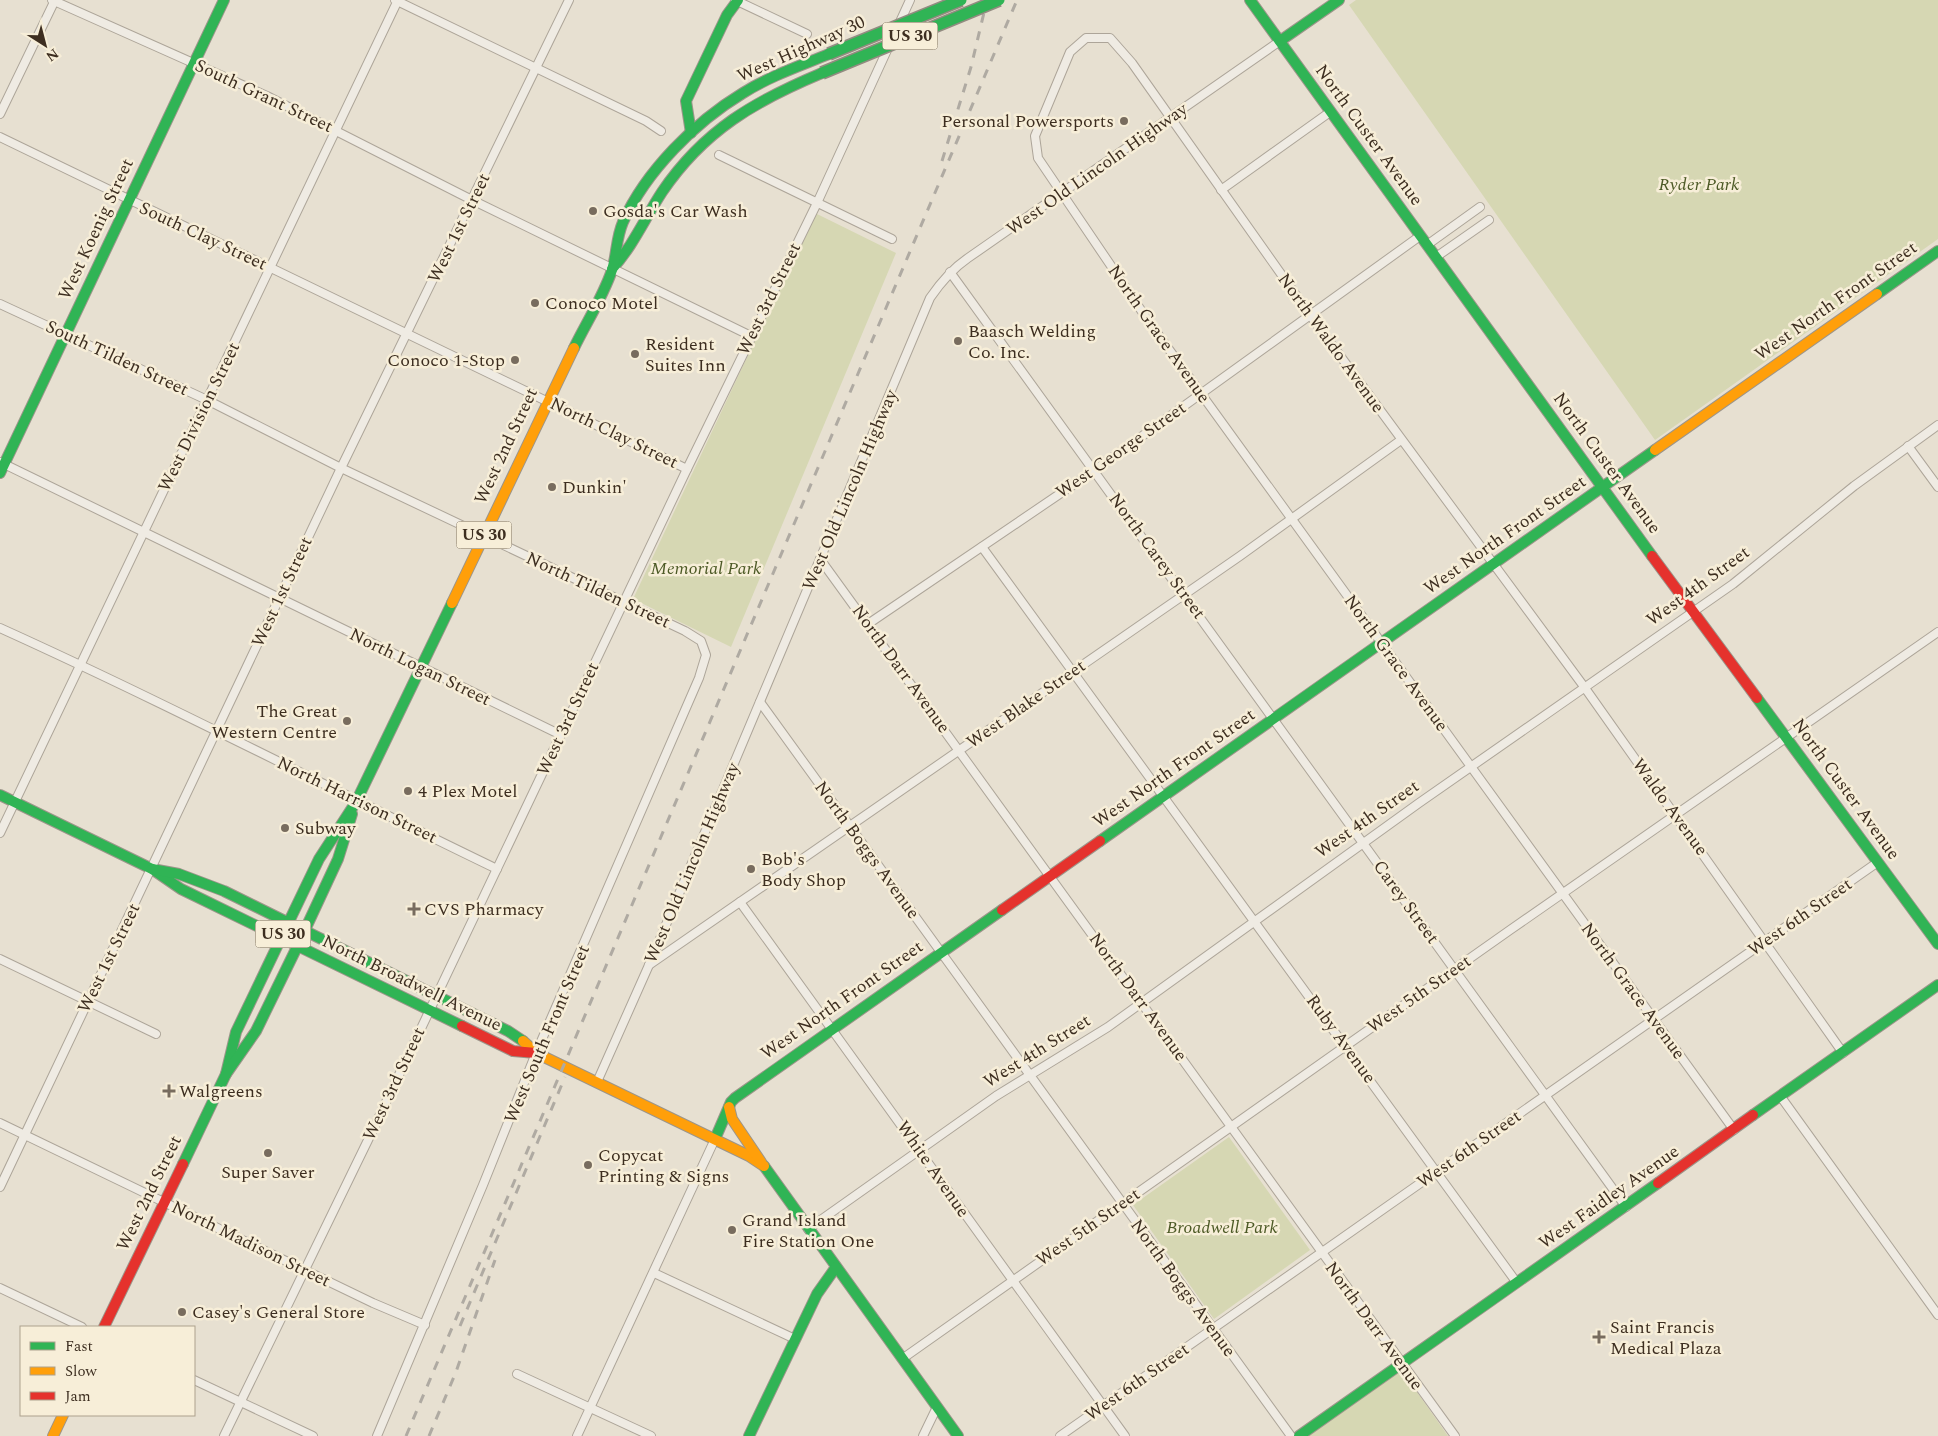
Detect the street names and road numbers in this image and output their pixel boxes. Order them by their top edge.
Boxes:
street label: West Highway 30 [732,9,870,89]
road number: US 30 [882,22,938,50]
street label: South Grant Street [190,52,338,140]
street label: North Custer Avenue [1308,58,1430,212]
street label: West Old Lincoln Highway [1001,95,1194,242]
street label: West Koenig Street [51,154,141,304]
street label: West 1st Street [421,169,497,287]
street label: South Clay Street [135,194,271,278]
street label: West North Front Street [1749,235,1923,367]
street label: West 3rd Street [730,238,808,360]
street label: North Grace Avenue [1101,259,1217,409]
street label: North Waldo Avenue [1271,267,1391,419]
street label: South Tilden Street [41,313,193,403]
street label: West Division Street [151,338,247,496]
street label: West 2nd Street [467,383,545,509]
street label: West Old Lincoln Highway [795,384,905,595]
street label: North Custer Avenue [1546,386,1668,540]
street label: North Clay Street [545,390,683,476]
street label: West George Street [1050,395,1192,505]
street label: West North Front Street [1418,469,1592,601]
street label: North Carey Street [1102,487,1212,625]
road number: US 30 [456,522,512,548]
street label: West 1st Street [245,532,319,652]
street label: West 4th Street [1641,539,1755,633]
street label: North Tilden Street [521,545,675,635]
street label: North Grace Avenue [1337,589,1455,737]
street label: North Darr Avenue [845,599,957,739]
street label: North Logan Street [345,621,495,713]
street label: West Blake Street [961,653,1091,755]
street label: West 3rd Street [530,658,606,780]
street label: West North Front Street [1087,702,1261,834]
street label: North Custer Avenue [1785,712,1907,866]
street label: North Harrison Street [272,749,442,851]
street label: Waldo Avenue [1625,753,1715,861]
street label: West Old Lincoln Highway [637,757,747,968]
street label: West 4th Street [1309,773,1425,865]
street label: North Boggs Avenue [808,775,926,925]
street label: Carey Street [1366,854,1446,950]
street label: West 6th Street [1742,871,1858,963]
street label: West 1st Street [71,899,147,1017]
street label: North Grace Avenue [1574,917,1692,1065]
road number: US 30 [256,921,310,948]
street label: North Darr Avenue [1082,927,1194,1067]
street label: North Broadwell Avenue [318,928,506,1038]
street label: West North Front Street [755,934,929,1066]
street label: West South Front Street [497,941,597,1127]
street label: West 5th Street [1361,948,1477,1040]
street label: Ruby Avenue [1299,989,1383,1089]
street label: West 4th Street [978,1007,1096,1095]
street label: West 3rd Street [356,1023,432,1145]
street label: West 6th Street [1411,1103,1527,1195]
street label: White Avenue [890,1115,976,1223]
street label: West 2nd Street [109,1131,189,1255]
street label: West Faidley Avenue [1533,1138,1685,1256]
street label: West 5th Street [1030,1181,1146,1273]
street label: North Madison Street [167,1194,335,1294]
street label: North Boggs Avenue [1124,1213,1242,1363]
street label: North Darr Avenue [1318,1256,1430,1396]
street label: West 6th Street [1079,1336,1195,1428]

